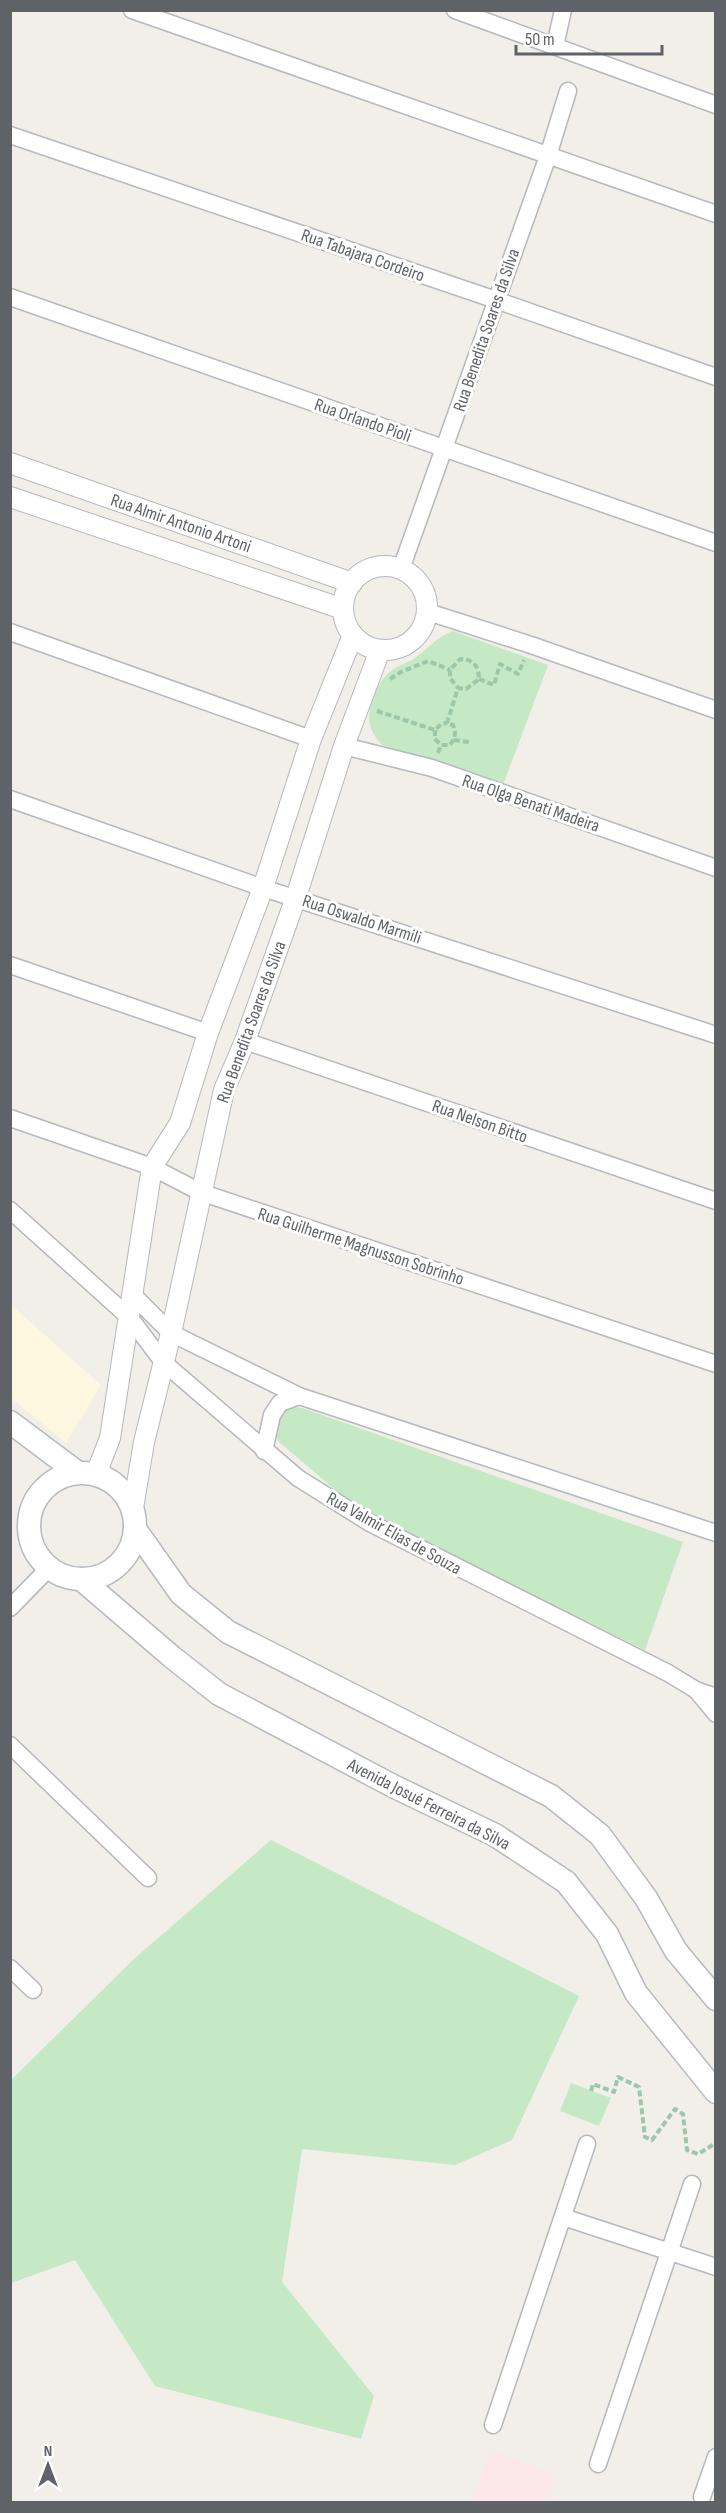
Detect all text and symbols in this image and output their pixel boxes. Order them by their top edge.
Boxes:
scale bar [516,18,662,56]
text: 50 m [525,29,555,50]
street label: Rua Tabajara Cordeiro [298,225,427,286]
street label: Rua Benedita Soares da Silva [449,246,524,414]
street label: Rua Orlando Pioli [312,394,414,447]
street label: Rua Almir Antonio Artoni [108,490,254,557]
street label: Rua Olga Benati Madeira [459,770,602,837]
street label: Rua Oswaldo Marmili [300,890,424,949]
street label: Rua Benedita Soares da Silva [212,938,291,1106]
street label: Rua Nelson Bitto [429,1095,530,1148]
street label: Rua Guilherme Magnusson Sobrinho [255,1203,467,1290]
street label: Rua Valmir Elias de Souza [323,1488,465,1579]
street label: Avenida Josué Ferreira da Silva [343,1754,514,1855]
north arrow [18,2435,78,2495]
text: N [44,2442,52,2461]

